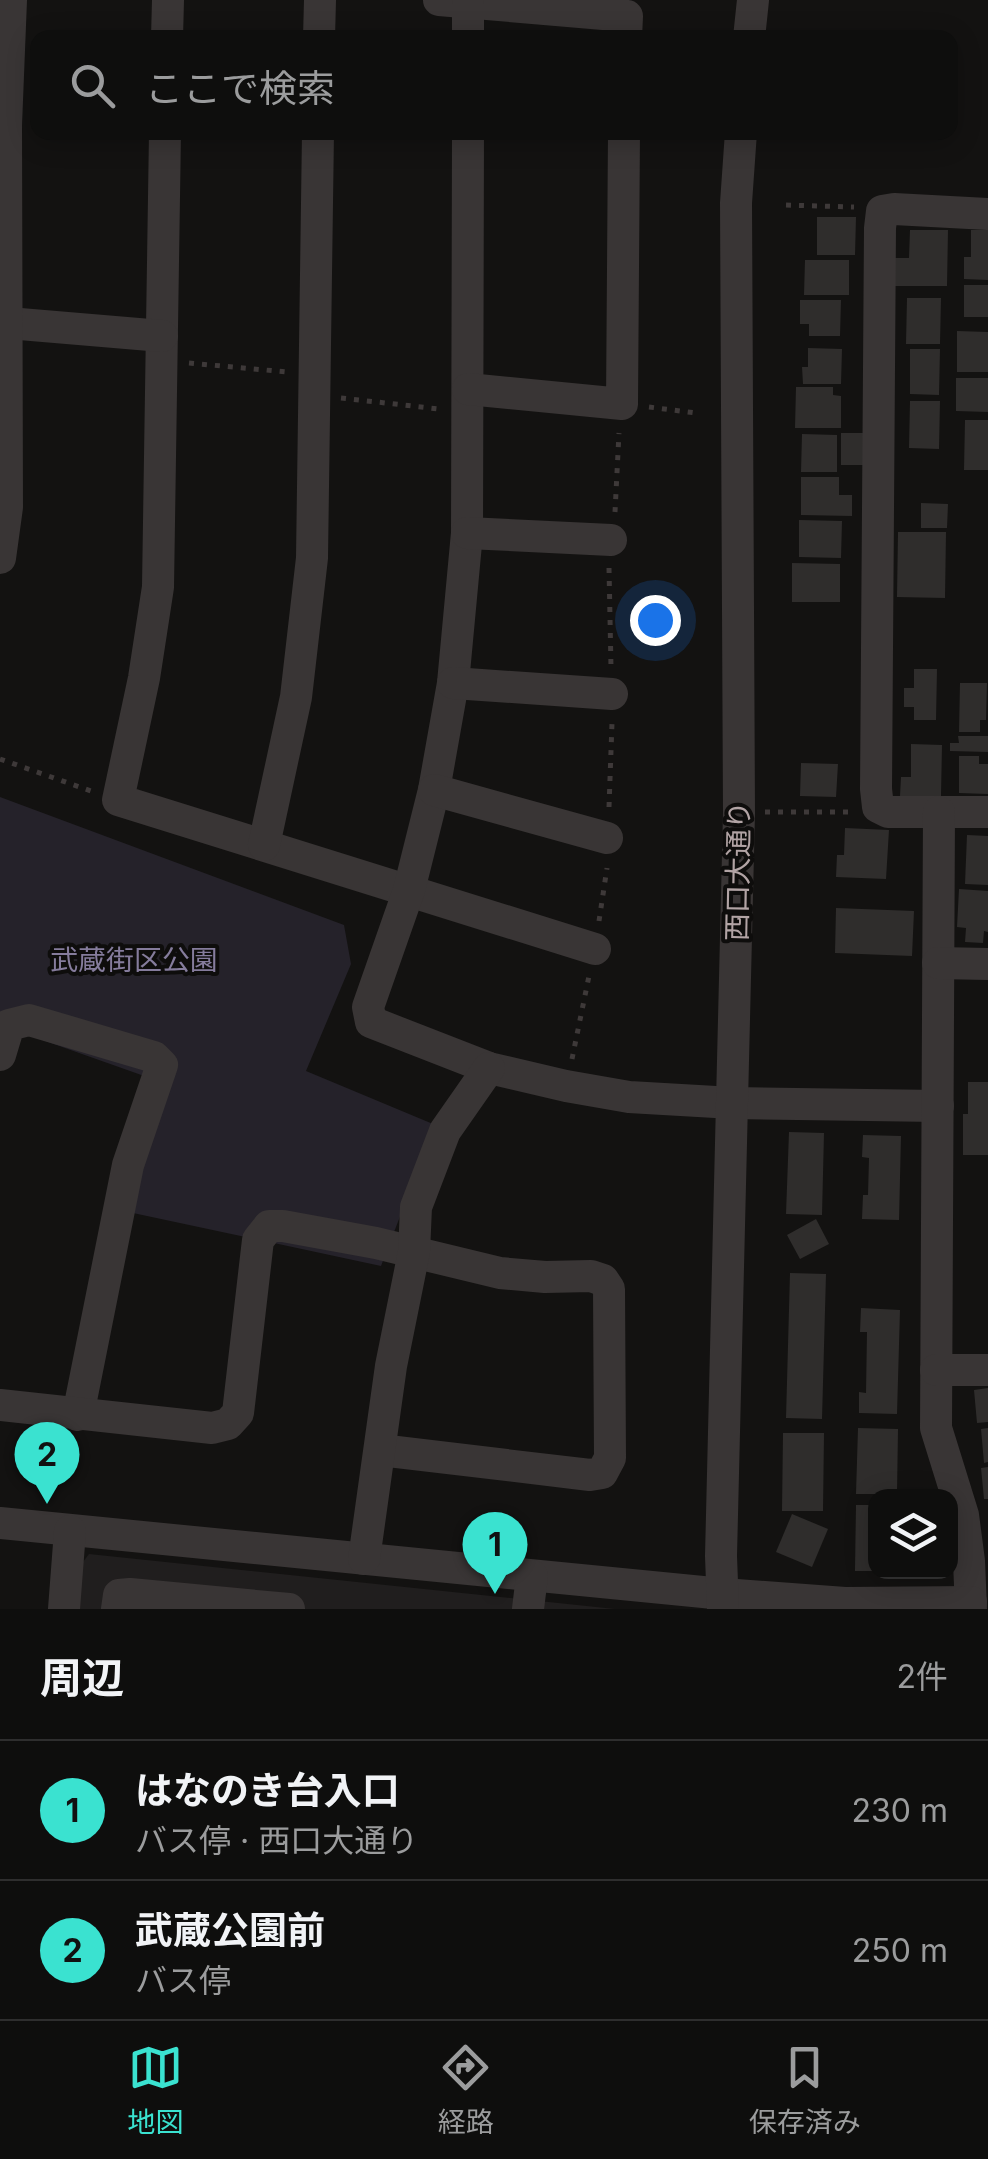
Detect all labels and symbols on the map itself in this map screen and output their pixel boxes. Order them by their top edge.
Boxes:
your location [630,595,681,646]
street label: 西口大通り [720,801,756,941]
park label: 武蔵街区公園 [50,943,218,977]
pin: 2 [15,1422,80,1504]
pin: 1 [462,1512,528,1594]

